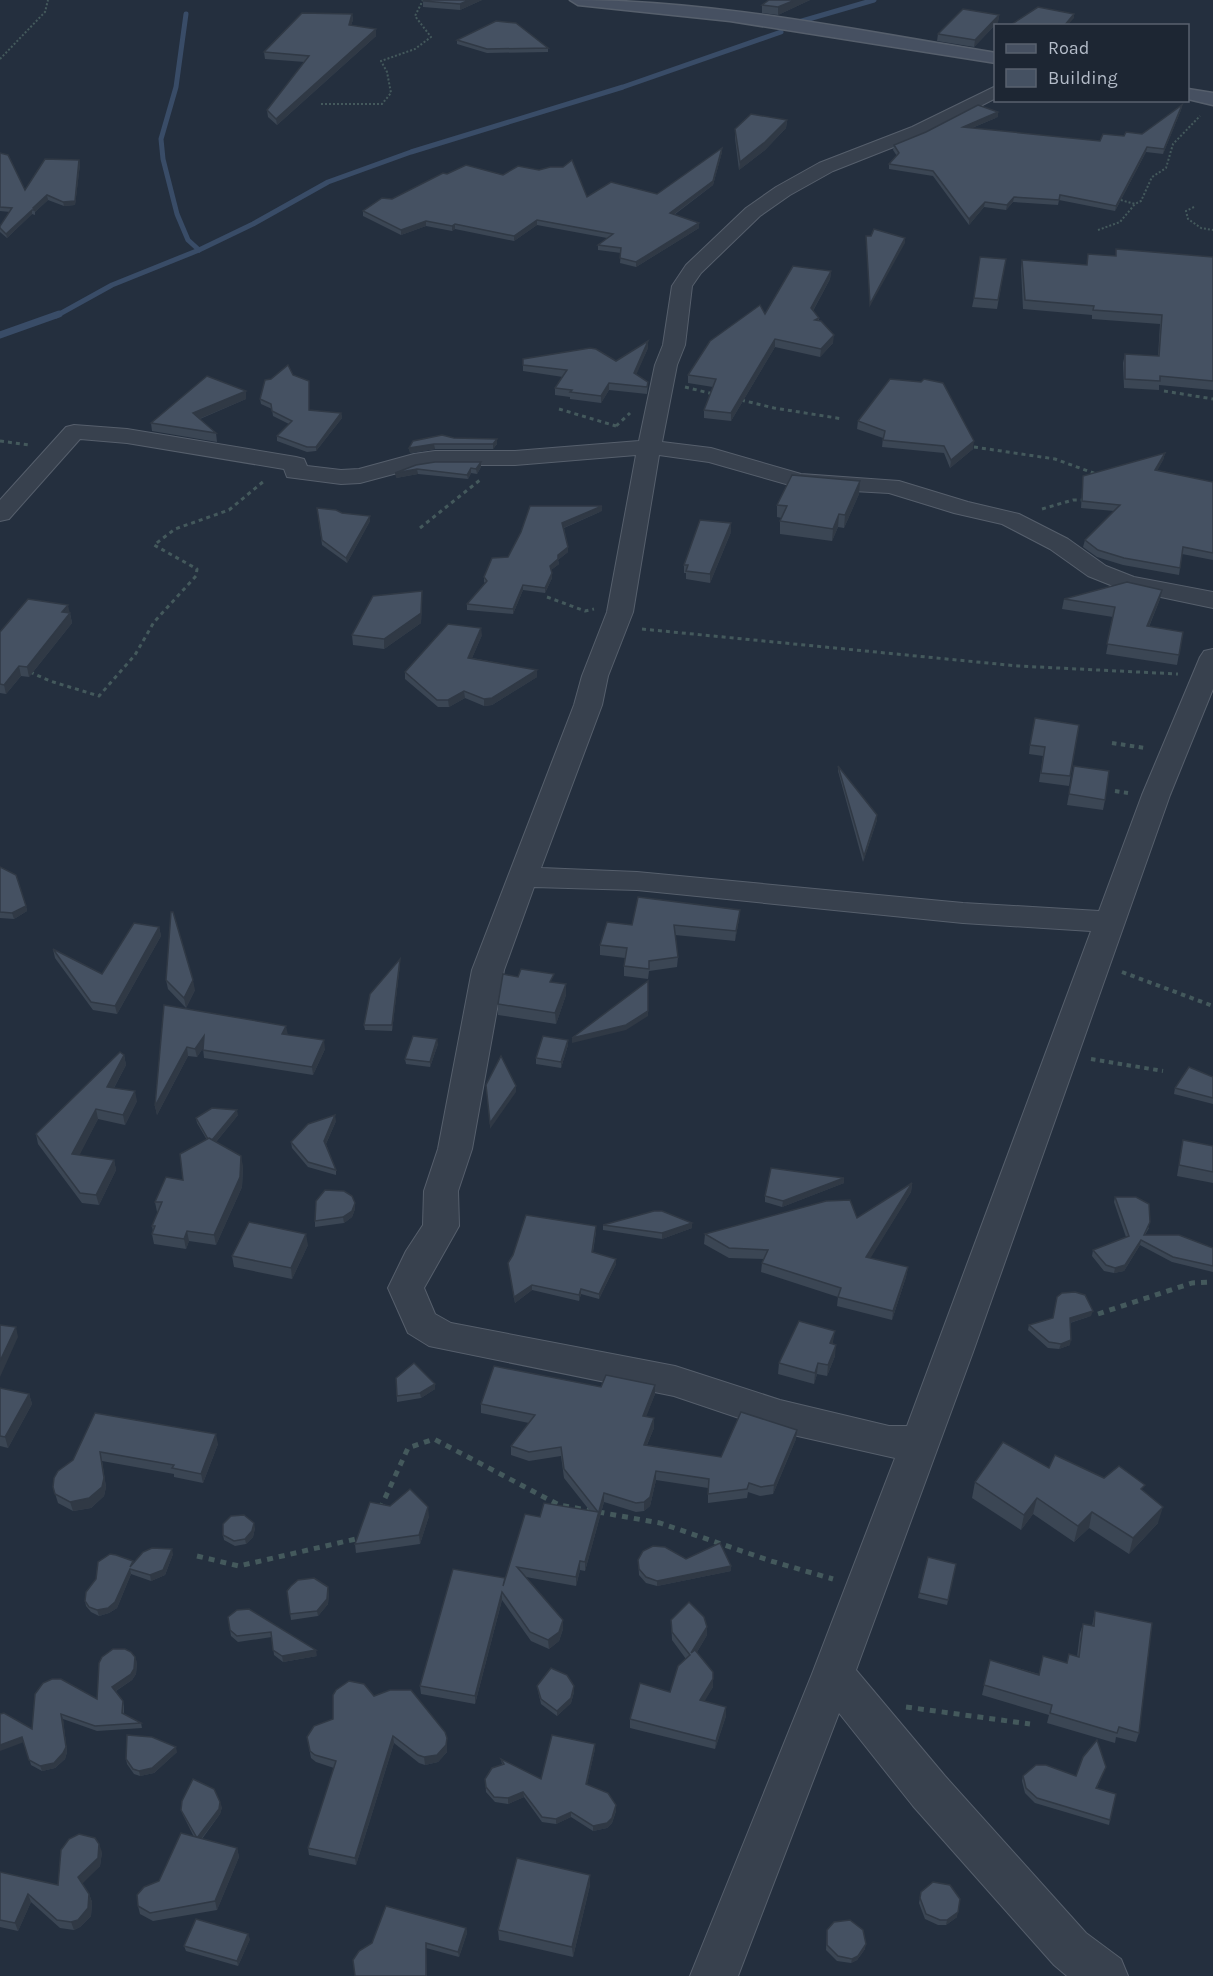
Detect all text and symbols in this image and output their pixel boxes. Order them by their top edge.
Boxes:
legend [994,24,1189,102]
text: Road [1048,37,1089,59]
text: Building [1048,67,1118,89]

